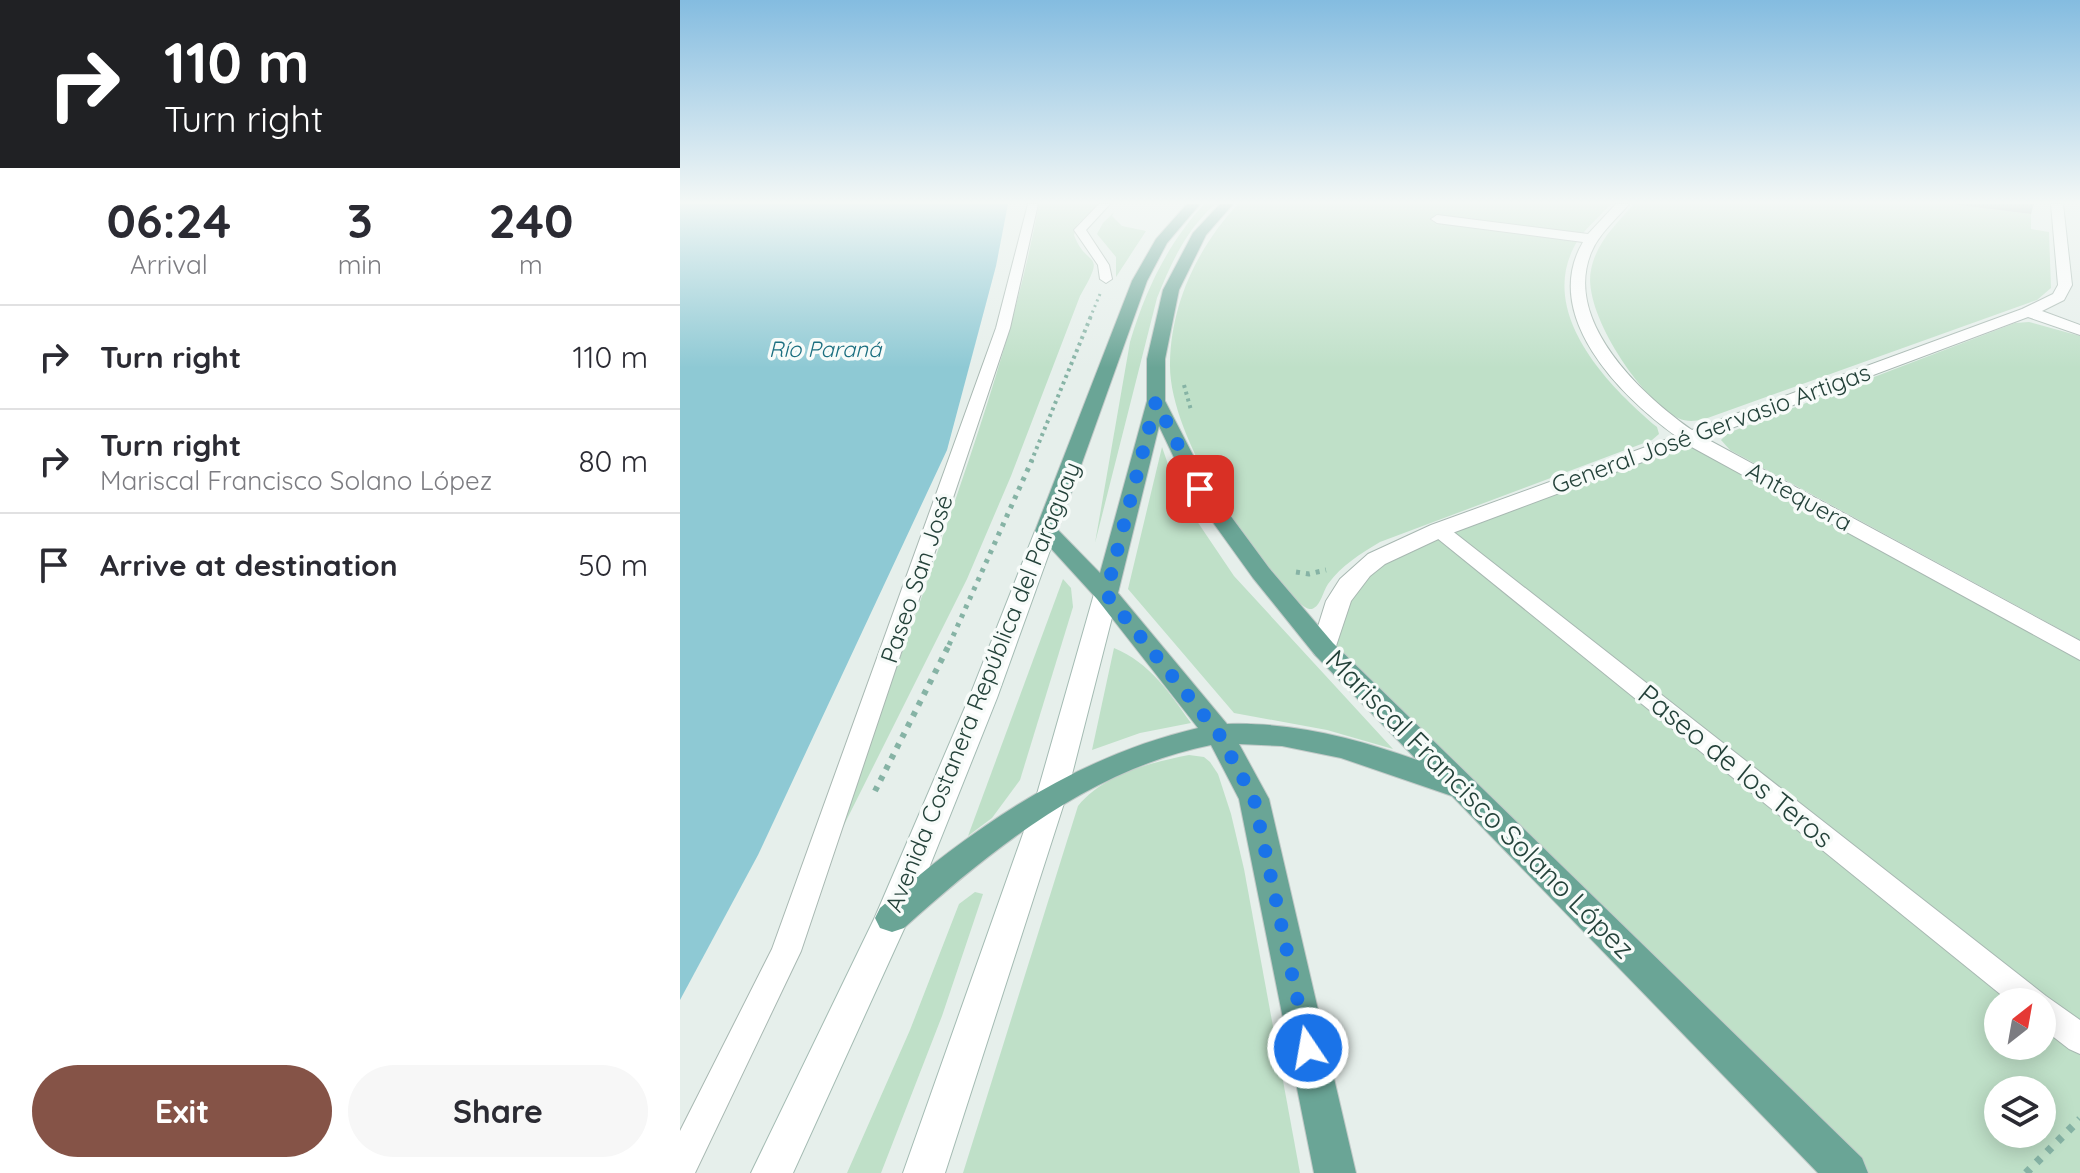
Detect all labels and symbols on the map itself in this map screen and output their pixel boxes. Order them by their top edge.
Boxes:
water label: Río Paraná [769,335,883,363]
street label: General José Gervasio Artigas [1547,356,1874,500]
pin [1166,455,1234,523]
street label: Antequera [1741,455,1858,537]
street label: Avenida Costanera República del Paraguay [878,457,1086,916]
street label: Paseo San José [873,491,959,667]
street label: Mariscal Francisco Solano López [1319,642,1642,965]
street label: Paseo de los Teros [1632,676,1841,855]
north arrow [1984,988,2056,1060]
position arrow [1266,1006,1350,1090]

